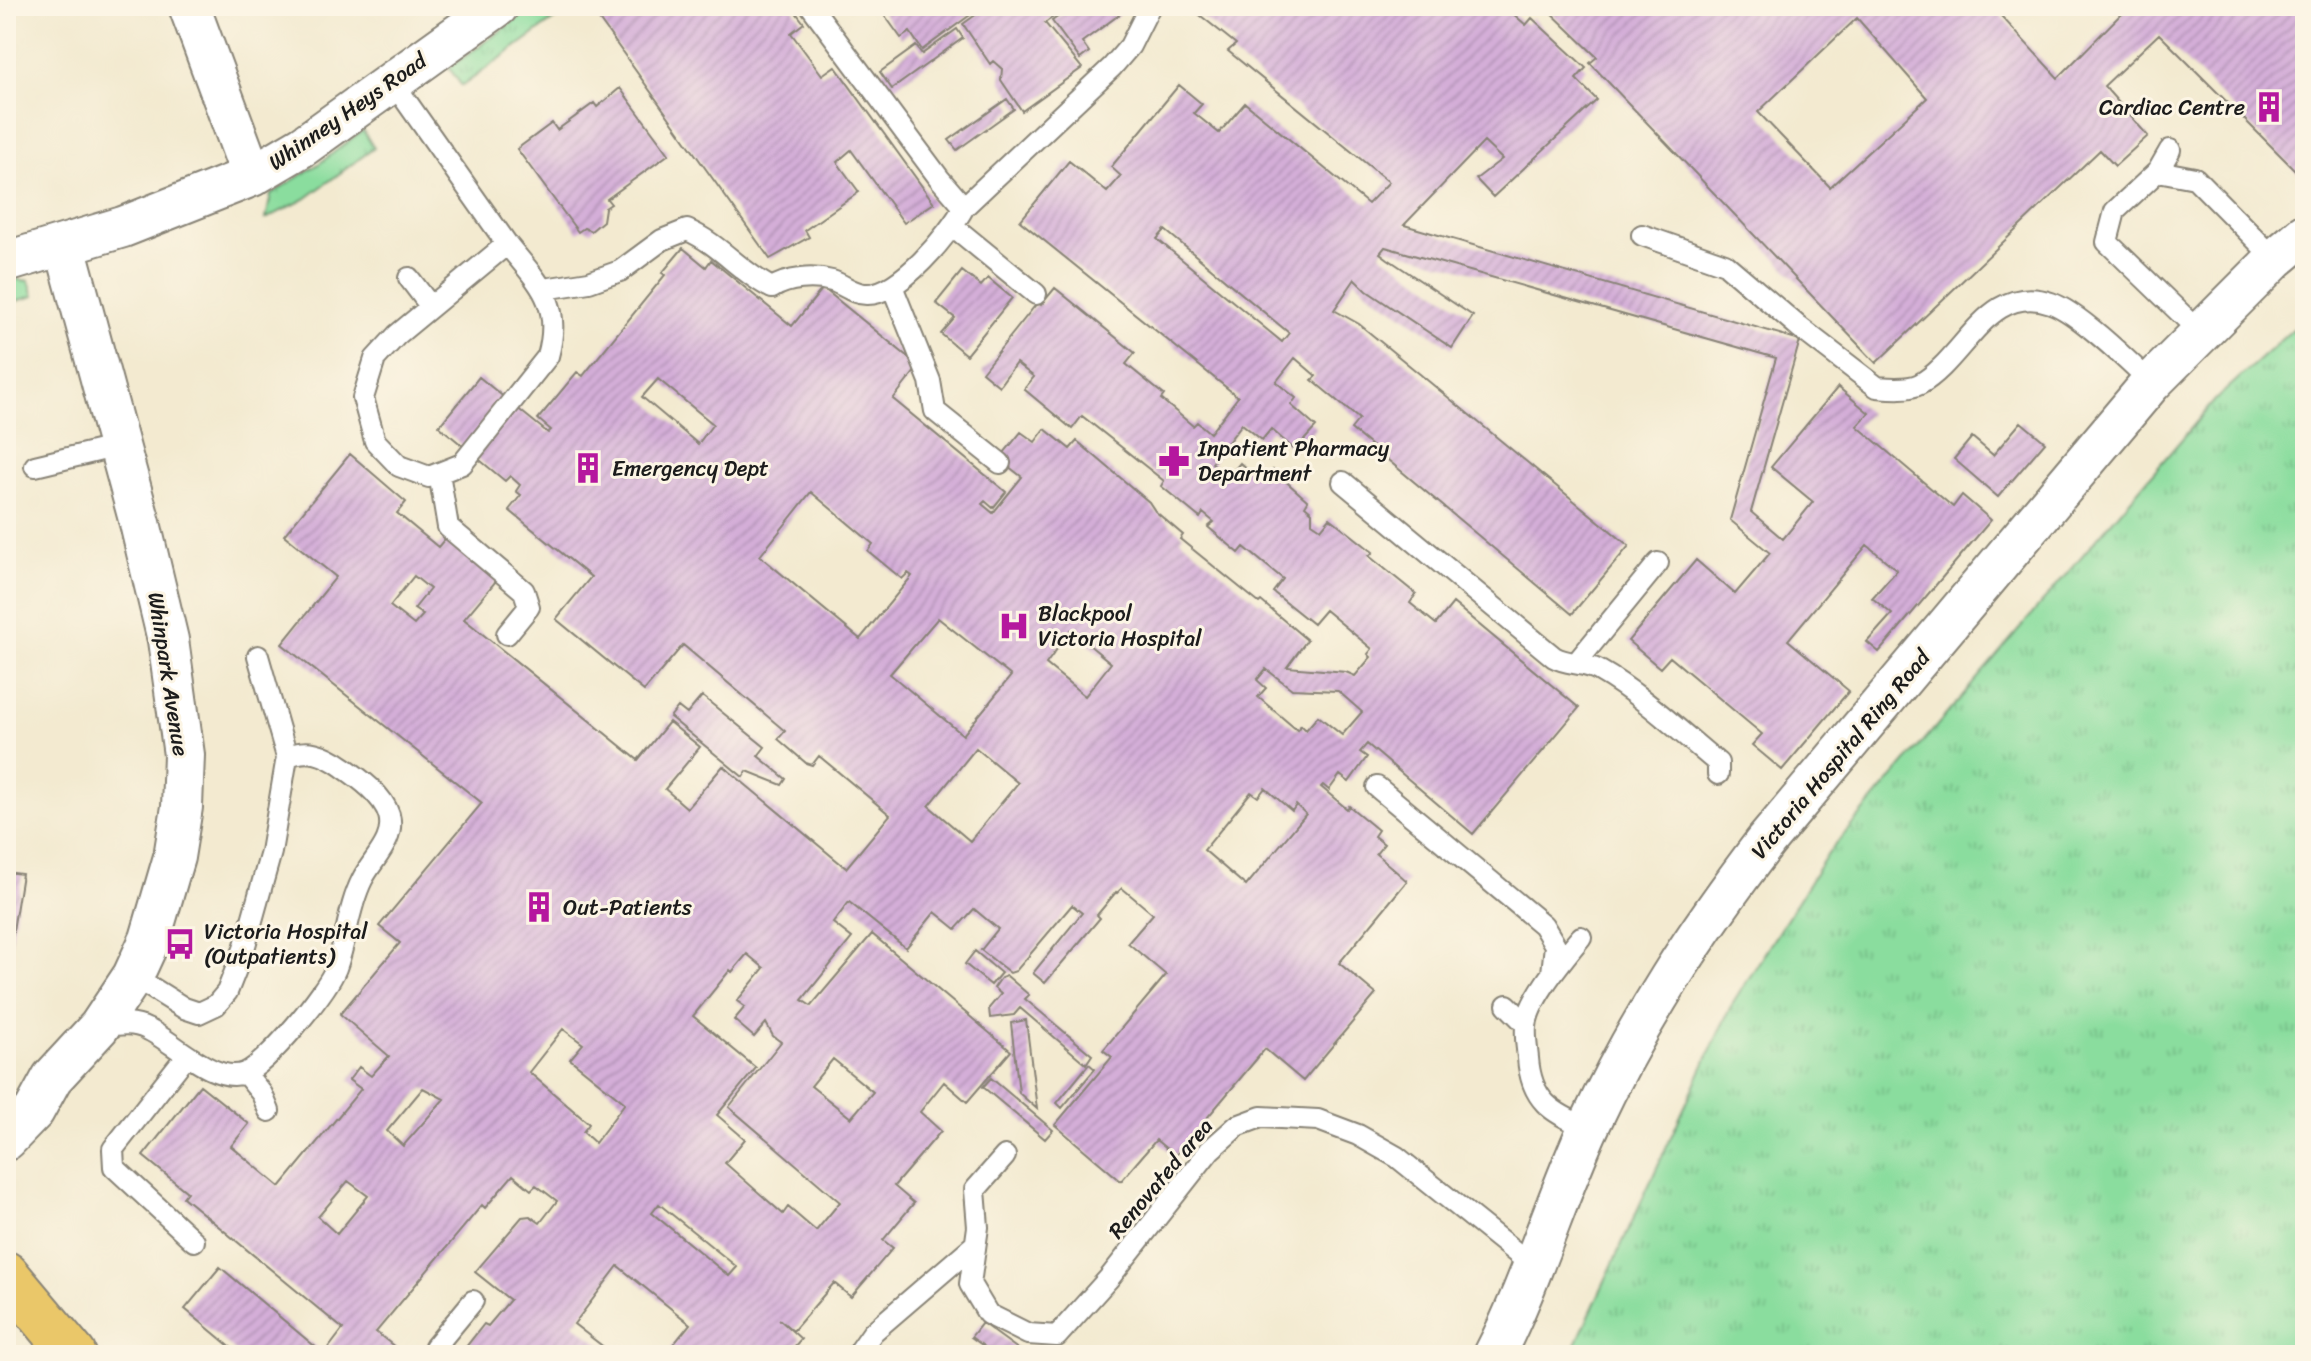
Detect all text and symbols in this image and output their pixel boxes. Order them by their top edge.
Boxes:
street label: Whinney Heys Road [260,41,436,181]
place label: Cardiac Centre [2099,88,2245,127]
building icon: Cardiac Centre [2252,90,2286,124]
place label: Inpatient Pharmacy Department [1197,429,1390,493]
pharmacy icon: Inpatient Pharmacy Department [1157,444,1191,478]
place label: Emergency Dept [612,449,769,488]
building icon: Emergency Dept [571,451,605,485]
street label: Whinpark Avenue [136,589,201,759]
place label: Blackpool Victoria Hospital [1038,594,1202,658]
hospital icon: Blackpool Victoria Hospital [997,609,1031,643]
street label: Victoria Hospital Ring Road [1741,640,1941,868]
place label: Out-Patients [563,888,693,927]
building icon: Out-Patients [522,890,556,924]
place label: Victoria Hospital (Outpatients) [204,912,368,976]
bus stop icon: Victoria Hospital (Outpatients) [163,927,197,961]
street label: Renovated area [1098,1109,1223,1248]

